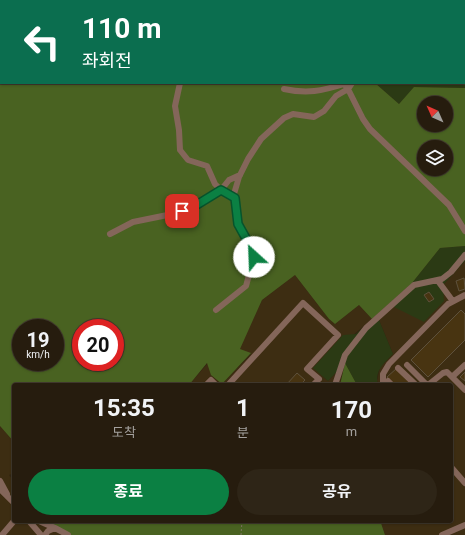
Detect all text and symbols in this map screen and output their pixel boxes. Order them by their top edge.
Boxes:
text: 110 m [82,12,161,45]
icon: left [16,16,68,68]
text: 좌회전 [82,50,132,71]
north arrow [417,96,453,132]
map controls [417,96,453,176]
button: layers [417,140,453,176]
pin [165,194,199,228]
icon: arrive [171,200,193,222]
position arrow [233,236,275,278]
speed limit sign: 20 [72,319,124,371]
text: 19 [27,328,49,352]
text: km/h [26,349,50,360]
text: 15:35 [93,394,155,422]
text: 1 [236,394,250,422]
text: 170 [331,396,372,424]
text: m [346,424,357,439]
text: 도착 [112,425,136,440]
text: 분 [237,425,249,440]
button: 종료 [28,469,229,515]
button: 공유 [237,469,437,515]

